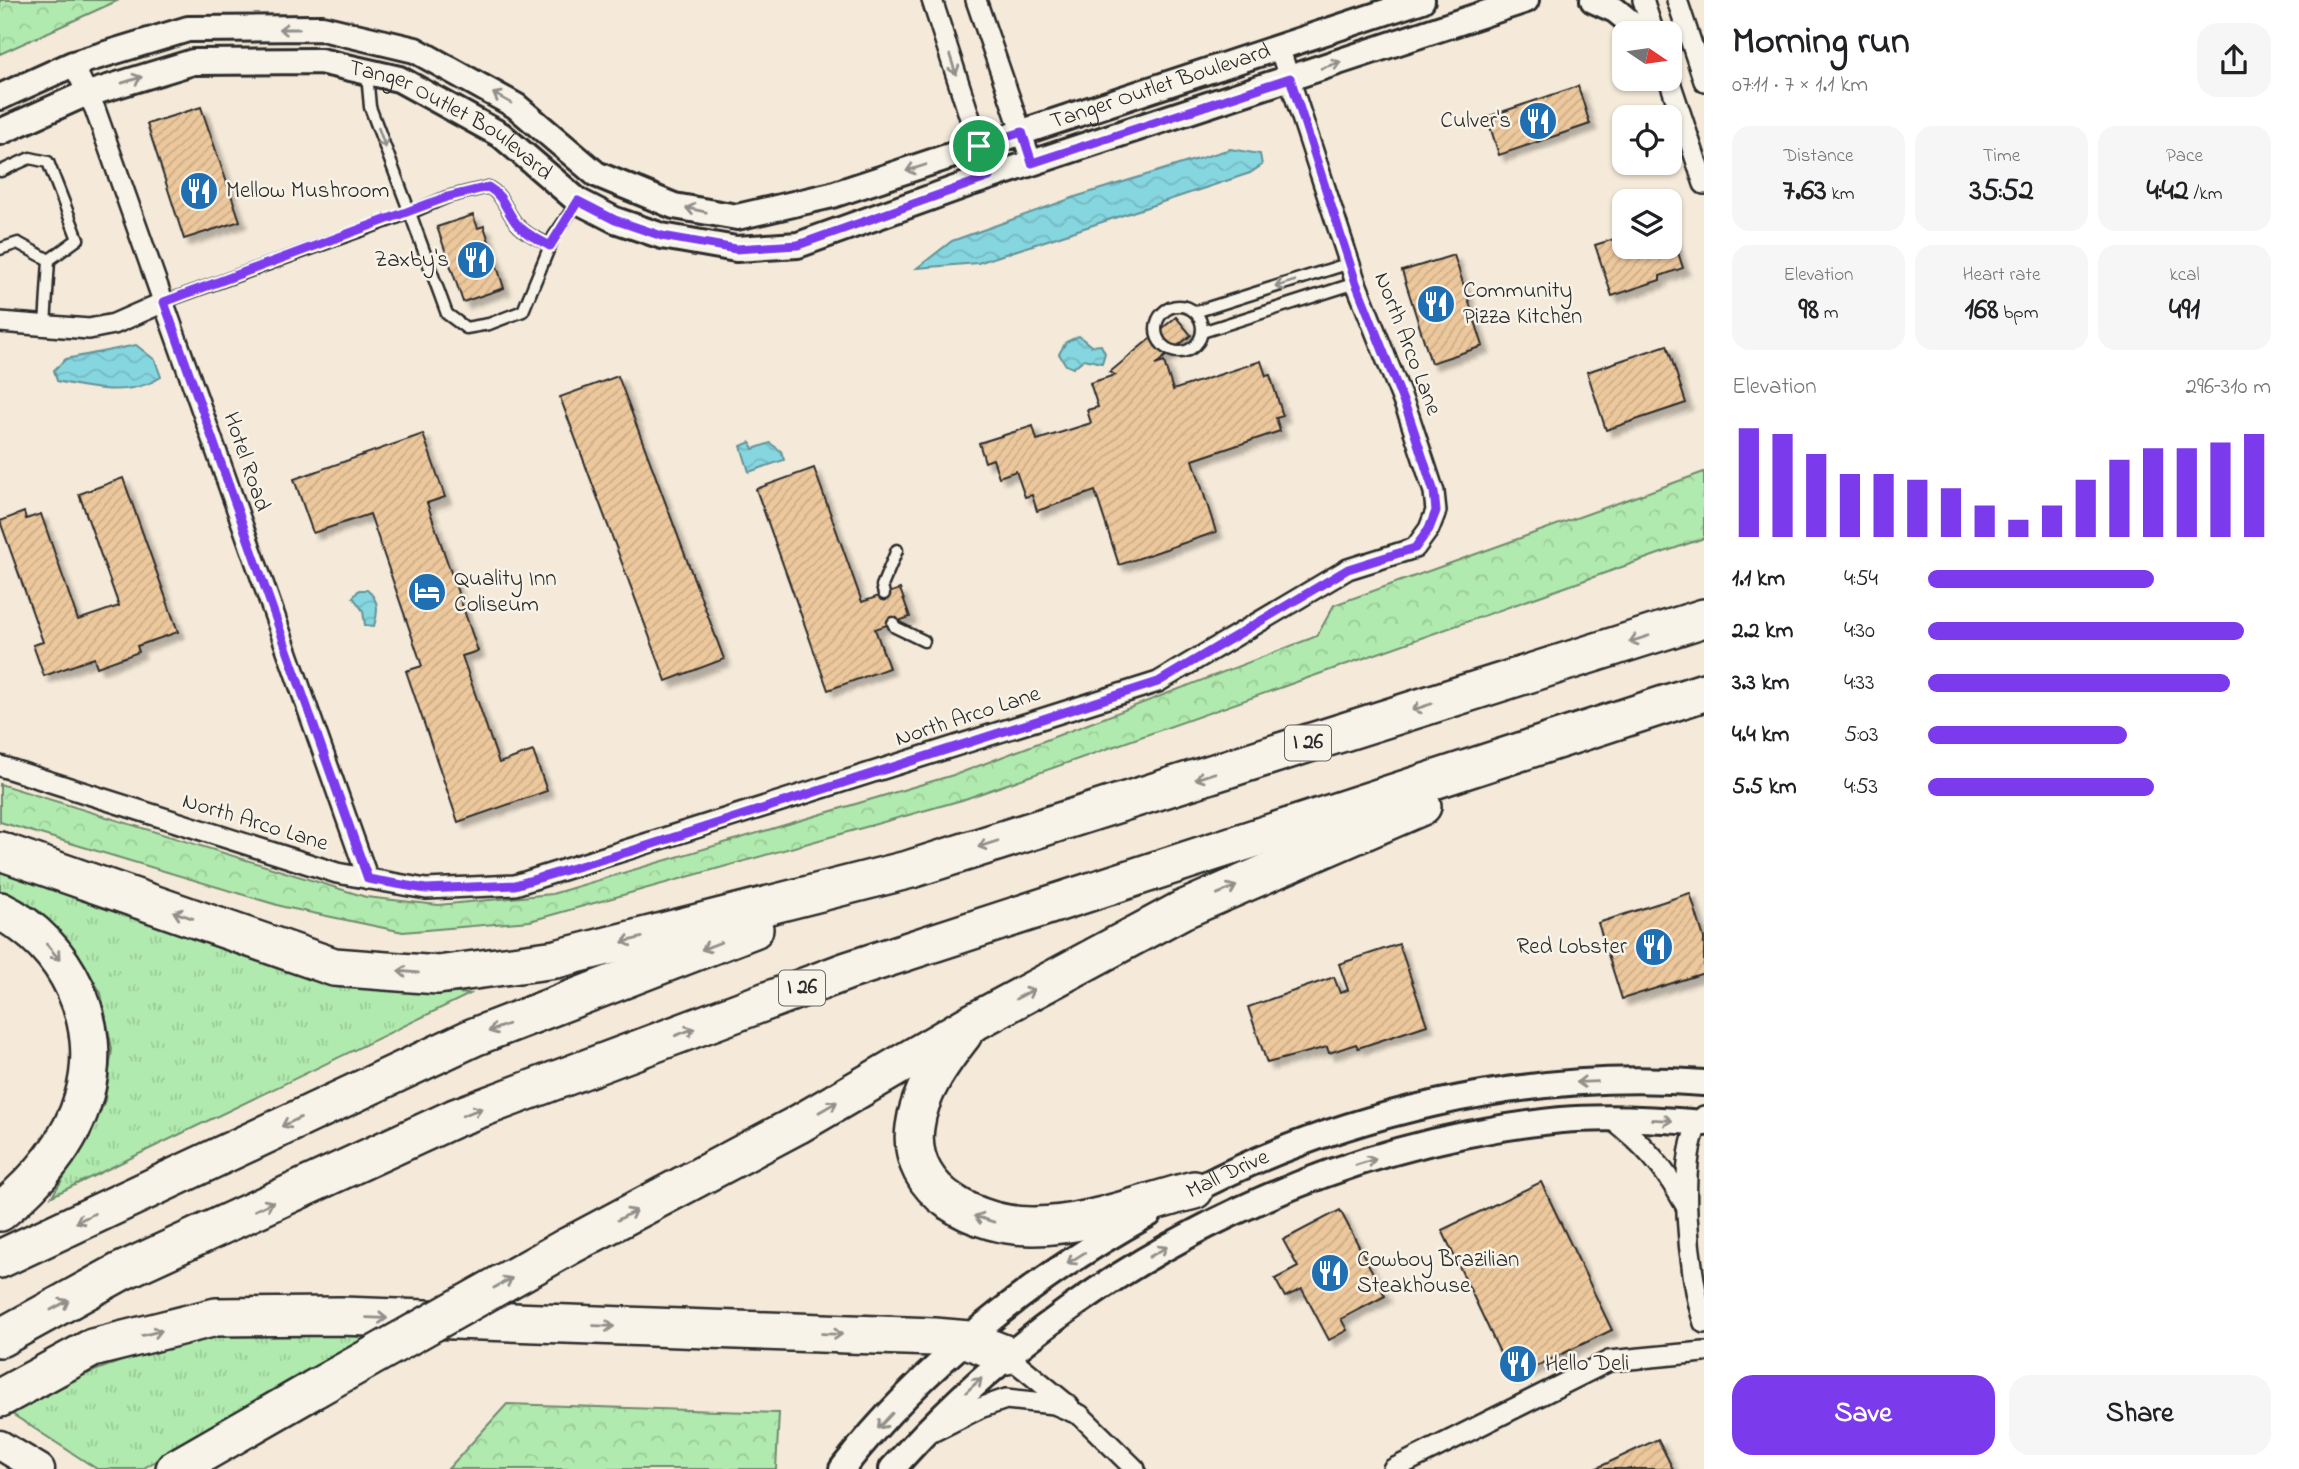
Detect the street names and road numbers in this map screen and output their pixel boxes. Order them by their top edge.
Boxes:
street label: Tanger Outlet Boulevard [1046,35,1275,138]
street label: Tanger Outlet Boulevard [346,52,560,189]
street label: North Arco Lane [1365,268,1450,421]
street label: Hotel Road [214,408,278,516]
street label: North Arco Lane [891,678,1045,756]
road number: I 26 [1285,726,1331,760]
street label: North Arco Lane [178,785,333,861]
road number: I 26 [779,970,825,1006]
street label: Mall Drive [1180,1140,1275,1208]

